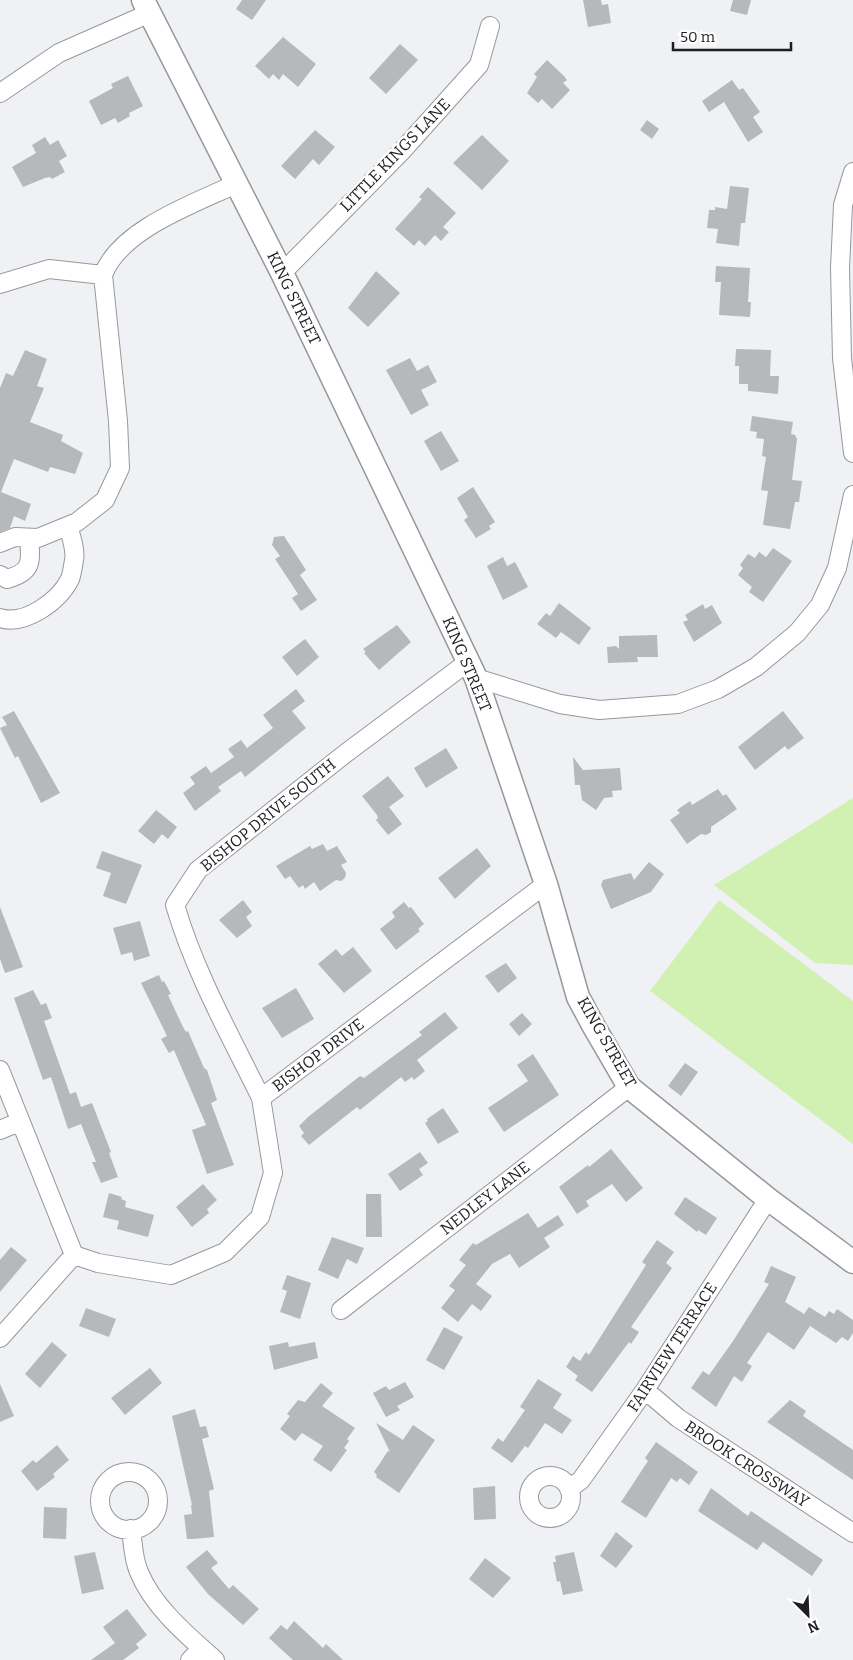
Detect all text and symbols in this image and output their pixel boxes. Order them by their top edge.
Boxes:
scale bar [673,20,790,52]
text: 50 m [680,28,716,46]
street label: LITTLE KINGS LANE [336,94,454,216]
street label: KING STREET [263,248,325,348]
street label: KING STREET [438,614,496,714]
street label: BISHOP DRIVE SOUTH [197,755,339,875]
street label: KING STREET [573,993,641,1091]
street label: BISHOP DRIVE [268,1014,368,1096]
street label: NEDLEY LANE [437,1157,533,1239]
street label: FAIRVIEW TERRACE [623,1279,721,1415]
street label: BROOK CROSSWAY [681,1417,813,1512]
north arrow [783,1590,833,1640]
text: N [805,1616,821,1636]

